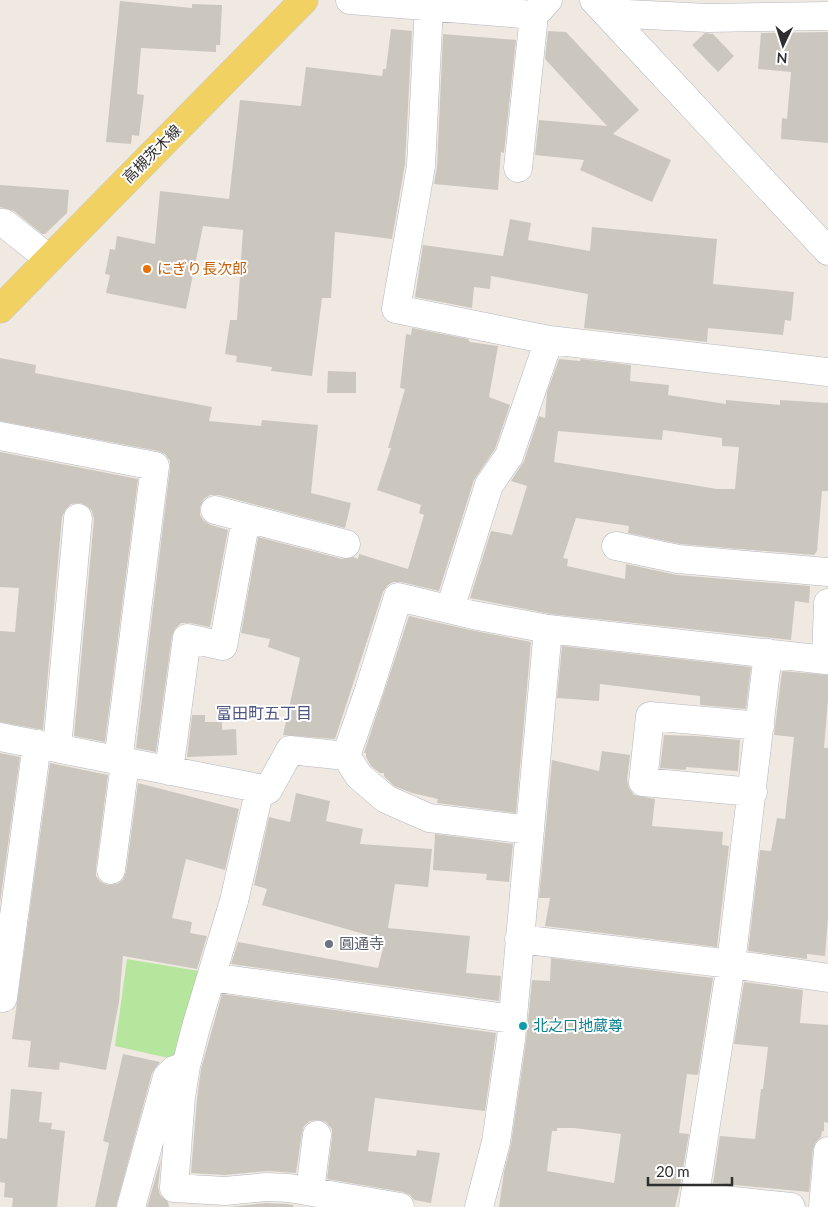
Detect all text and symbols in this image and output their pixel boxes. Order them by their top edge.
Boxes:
north arrow [758,20,808,70]
text: N [776,50,788,67]
street label: 高槻茨木線 [118,120,184,186]
place label: にぎり長次郎 [157,259,247,277]
marker: にぎり長次郎 [141,263,153,275]
district label: 富田町五丁目 [216,703,312,722]
place label: 圓通寺 [339,934,384,952]
marker: 圓通寺 [323,938,335,950]
place label: 北之口地蔵尊 [533,1016,623,1034]
marker: 北之口地蔵尊 [517,1020,529,1032]
scale bar [648,1154,732,1186]
text: 20 m [656,1162,690,1180]

